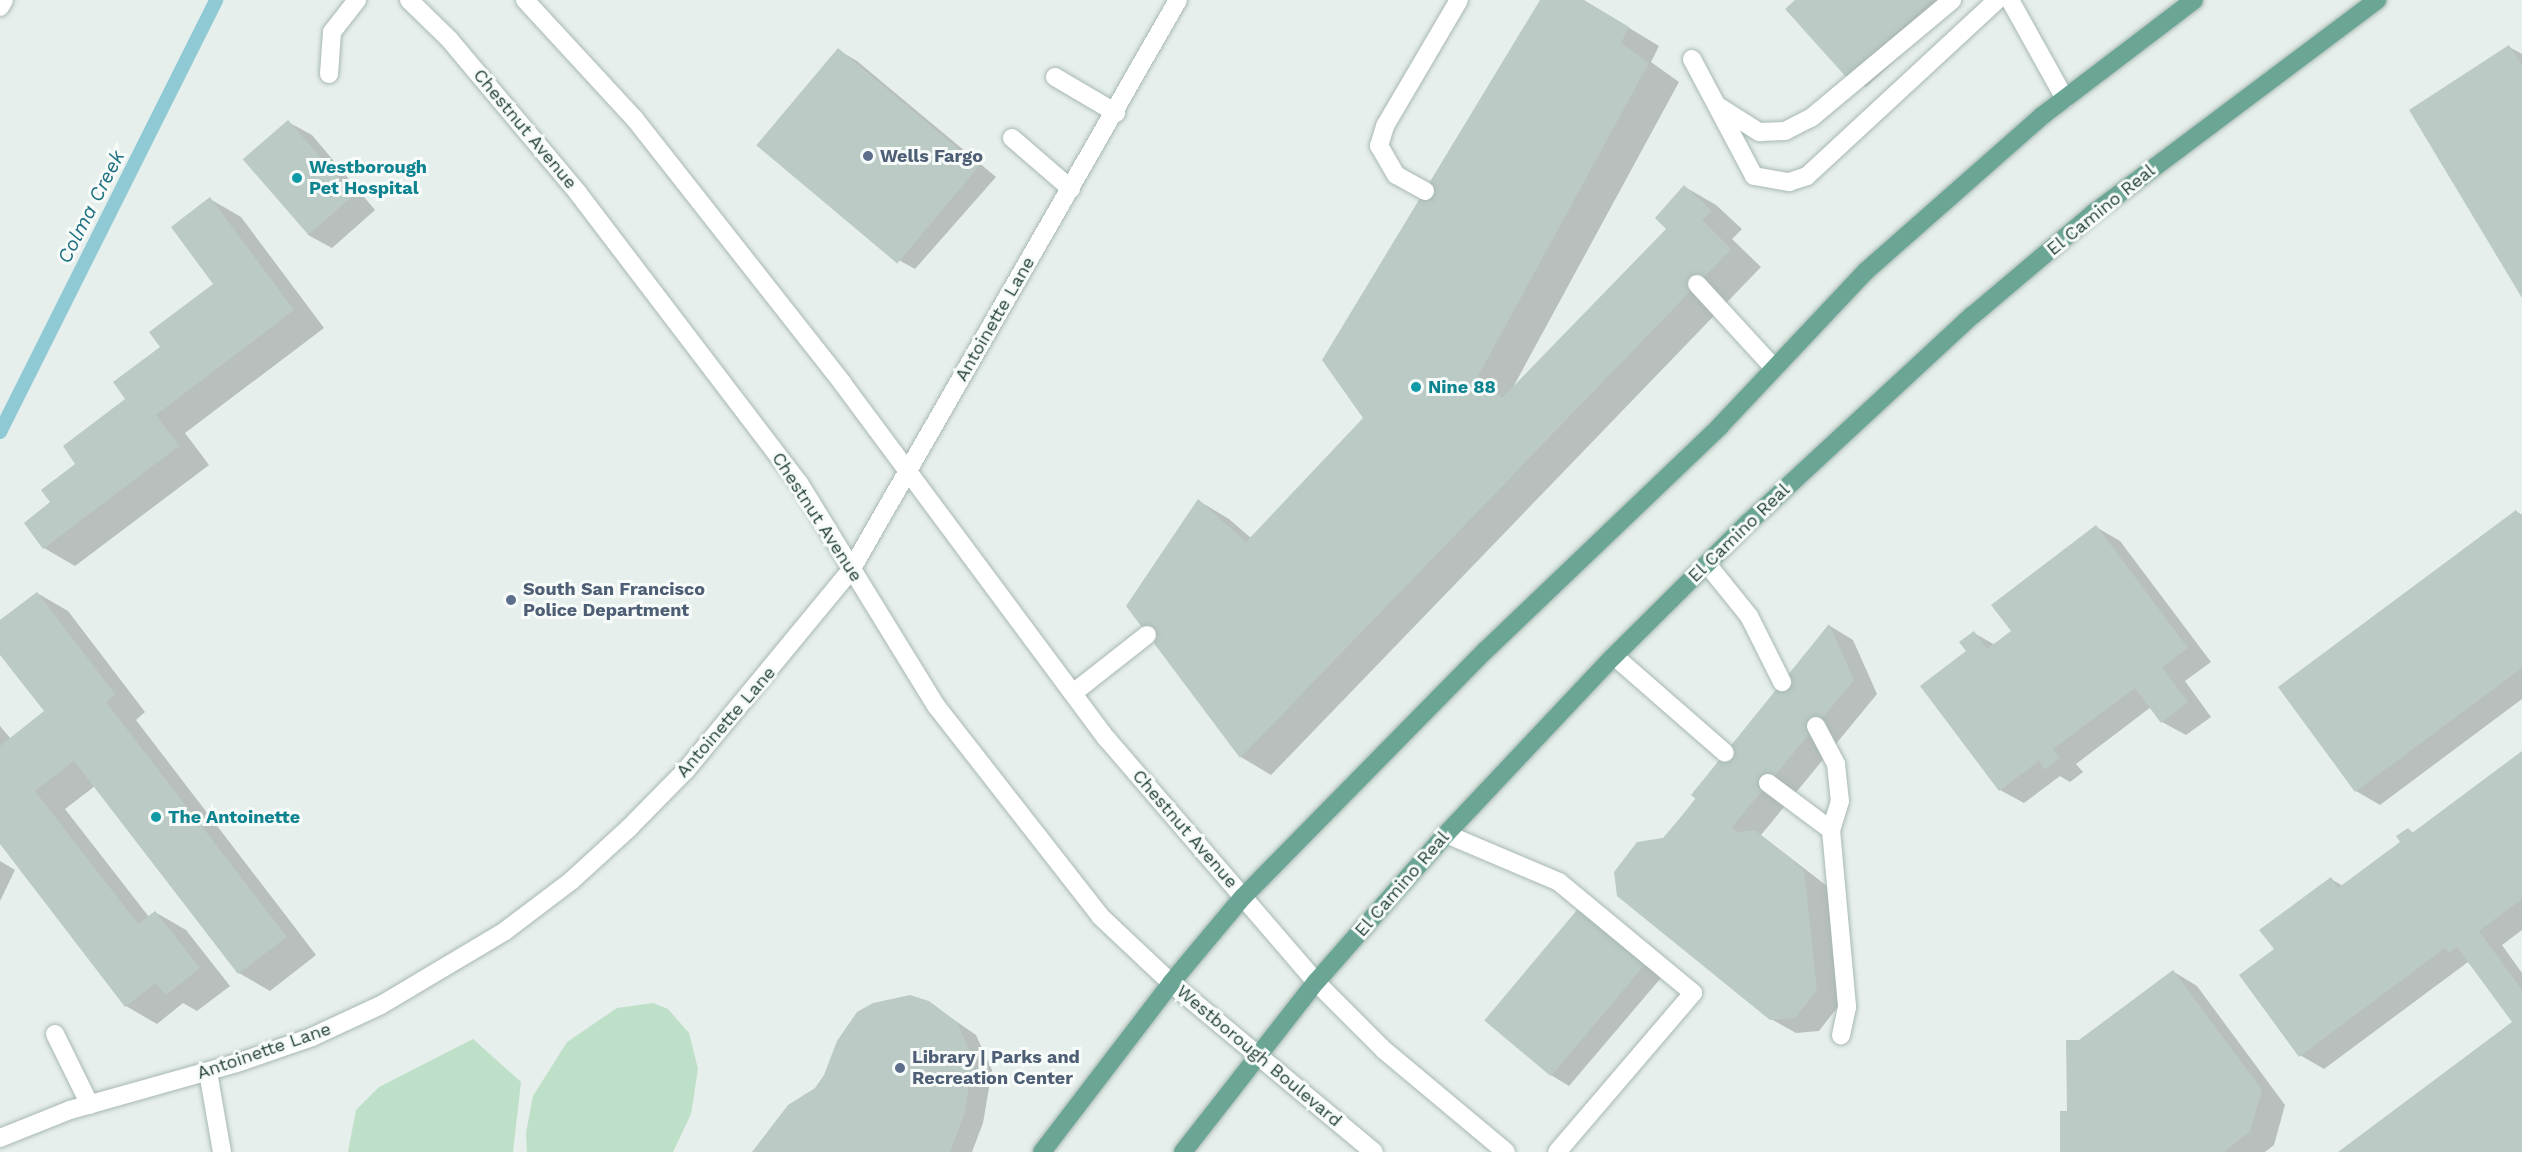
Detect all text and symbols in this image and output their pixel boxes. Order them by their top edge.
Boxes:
street label: Chestnut Avenue [468,64,582,194]
place label: Wells Fargo [880,145,983,167]
water label: Colma Creek [52,147,130,267]
marker: Wells Fargo [861,149,875,163]
place label: Westborough Pet Hospital [309,157,427,200]
street label: El Camino Real [2042,160,2160,260]
marker: Westborough Pet Hospital [290,171,304,185]
street label: Antoinette Lane [951,253,1039,385]
place label: Nine 88 [1428,376,1496,398]
marker: Nine 88 [1409,380,1423,394]
street label: Chestnut Avenue [767,448,867,586]
street label: El Camino Real [1684,479,1794,587]
place label: South San Francisco Police Department [523,579,705,622]
marker: South San Francisco Police Department [504,593,518,607]
street label: Antoinette Lane [672,662,780,782]
street label: Chestnut Avenue [1127,765,1243,893]
place label: The Antoinette [168,806,300,828]
marker: The Antoinette [149,810,163,824]
street label: El Camino Real [1350,827,1454,941]
street label: Westborough Boulevard [1172,981,1346,1131]
street label: Antoinette Lane [194,1018,334,1084]
place label: Library | Parks and Recreation Center [912,1047,1080,1090]
marker: Library | Parks and Recreation Center [893,1061,907,1075]

